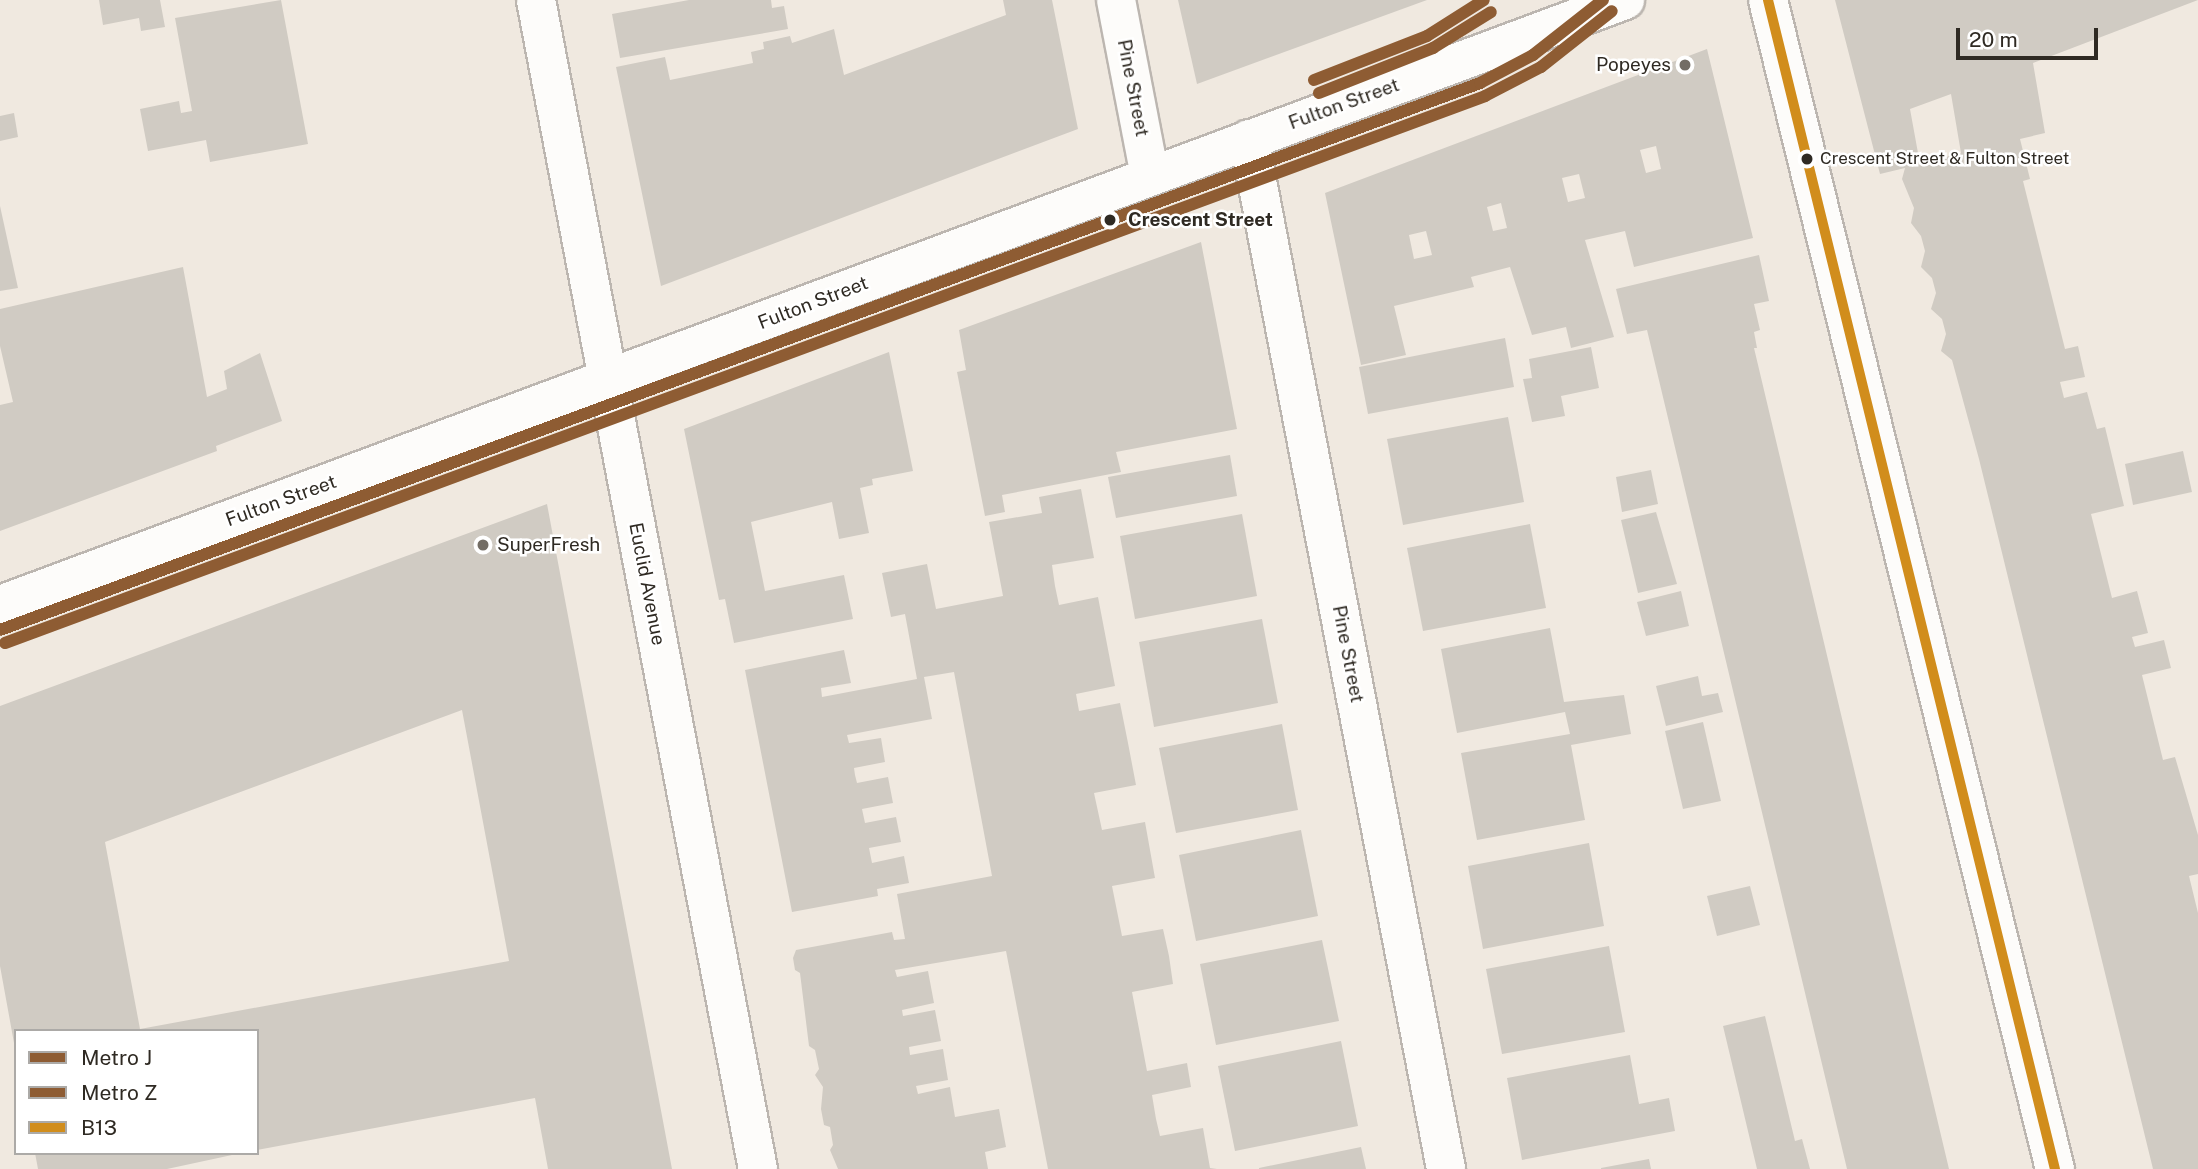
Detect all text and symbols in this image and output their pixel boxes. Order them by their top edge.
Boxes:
scale bar [1960,14,2102,58]
text: 20 m [1969,27,2018,52]
street label: Pine Street [1112,37,1154,139]
place label: Popeyes [1596,54,1671,76]
marker: Popeyes [1677,57,1693,73]
street label: Fulton Street [1285,73,1403,135]
place label: Crescent Street & Fulton Street [1820,149,2069,169]
marker: Crescent Street & Fulton Street [1800,152,1814,166]
marker: Crescent Street [1098,208,1122,232]
place label: Crescent Street [1128,209,1273,231]
street label: Fulton Street [755,272,871,334]
street label: Fulton Street [222,470,340,532]
street label: Euclid Avenue [624,521,670,647]
place label: SuperFresh [497,534,600,556]
marker: SuperFresh [475,537,491,553]
street label: Pine Street [1327,603,1369,705]
legend [14,1029,259,1155]
text: Metro J [81,1045,152,1070]
text: Metro Z [81,1080,157,1105]
text: B13 [81,1115,117,1140]

